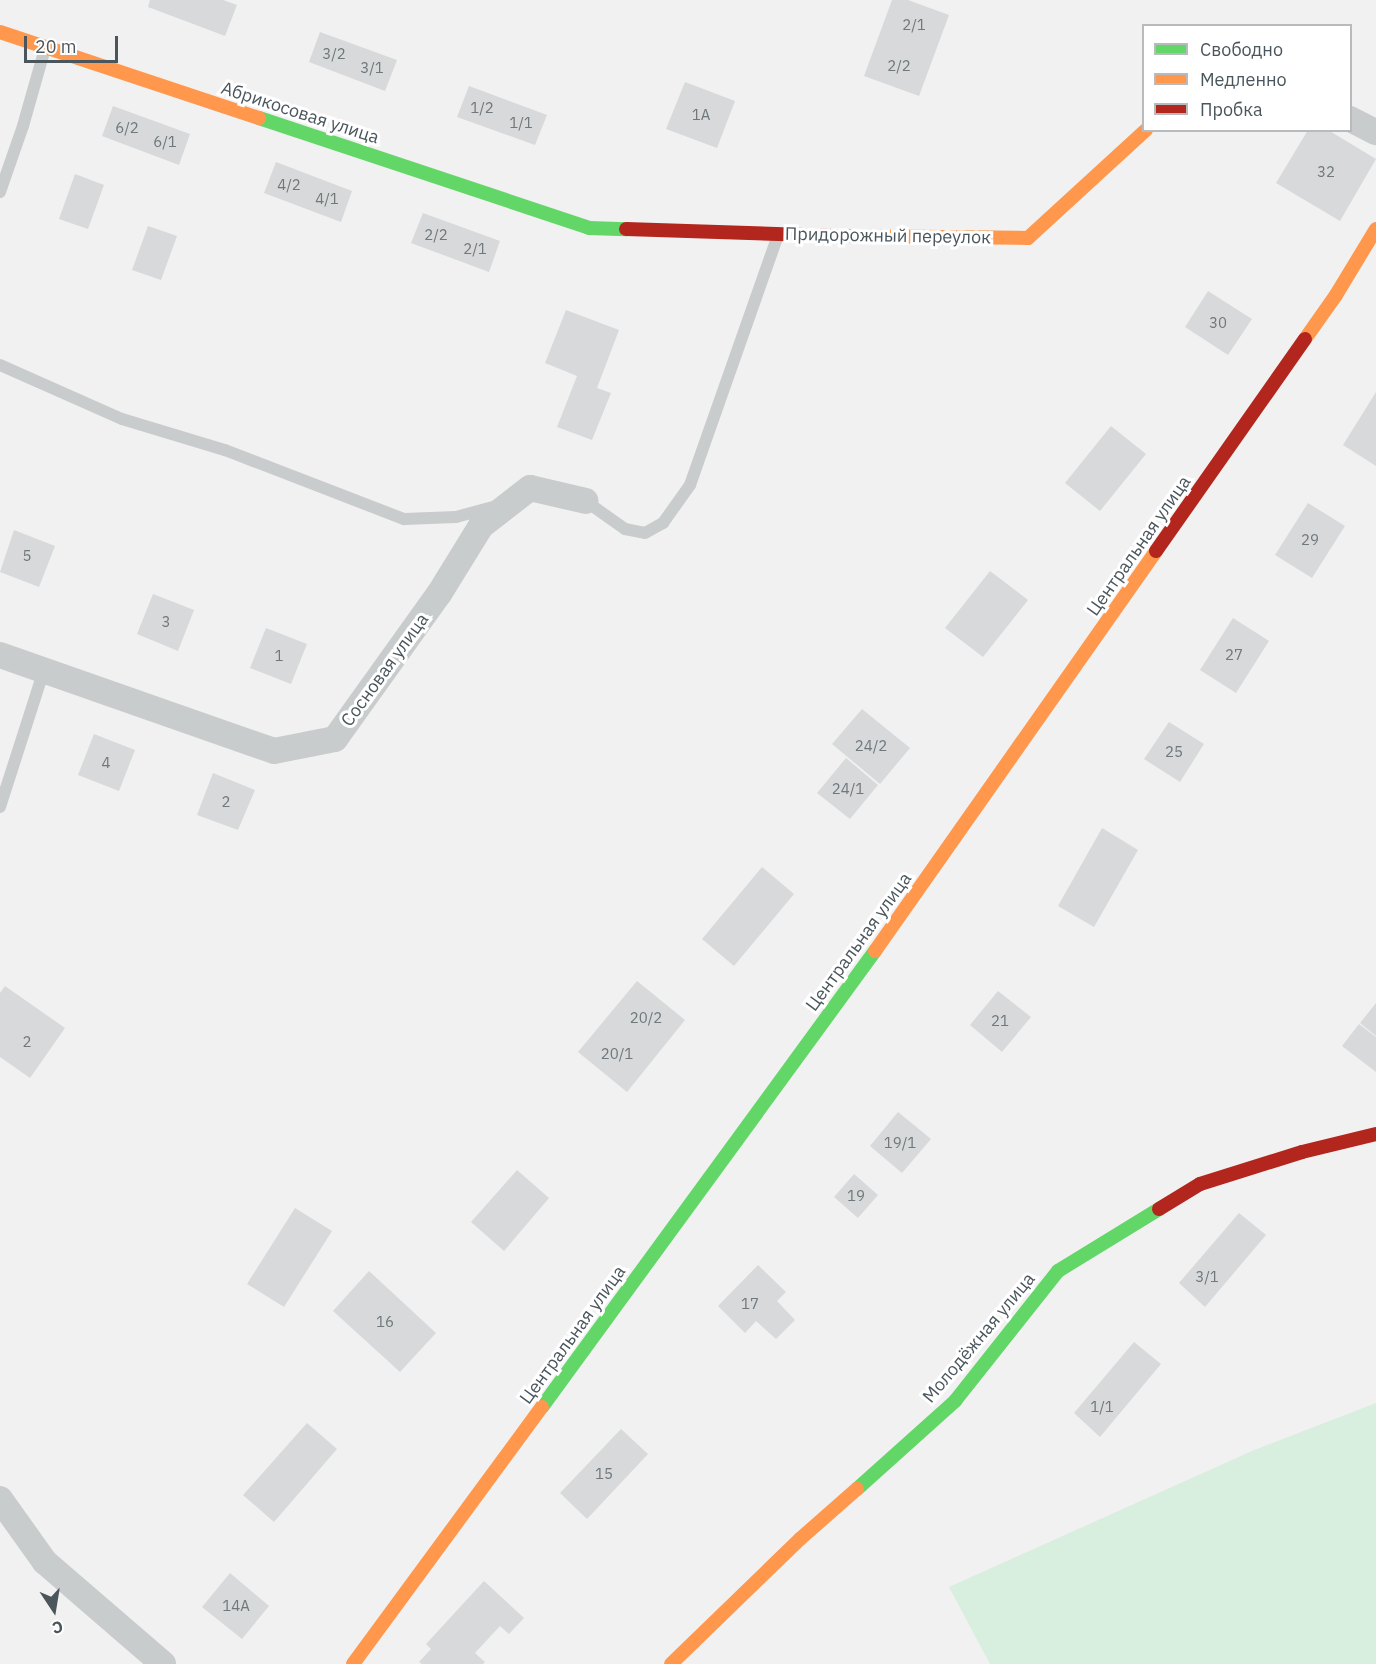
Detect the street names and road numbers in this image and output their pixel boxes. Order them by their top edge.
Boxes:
street label: Абрикосовая улица [218,77,382,149]
street label: Придорожный переулок [785,223,991,249]
street label: Центральная улица [1083,472,1195,620]
street label: Сосновая улица [337,609,433,731]
street label: Центральная улица [802,869,916,1015]
street label: Центральная улица [516,1262,630,1408]
street label: Молодёжная улица [918,1269,1040,1407]

